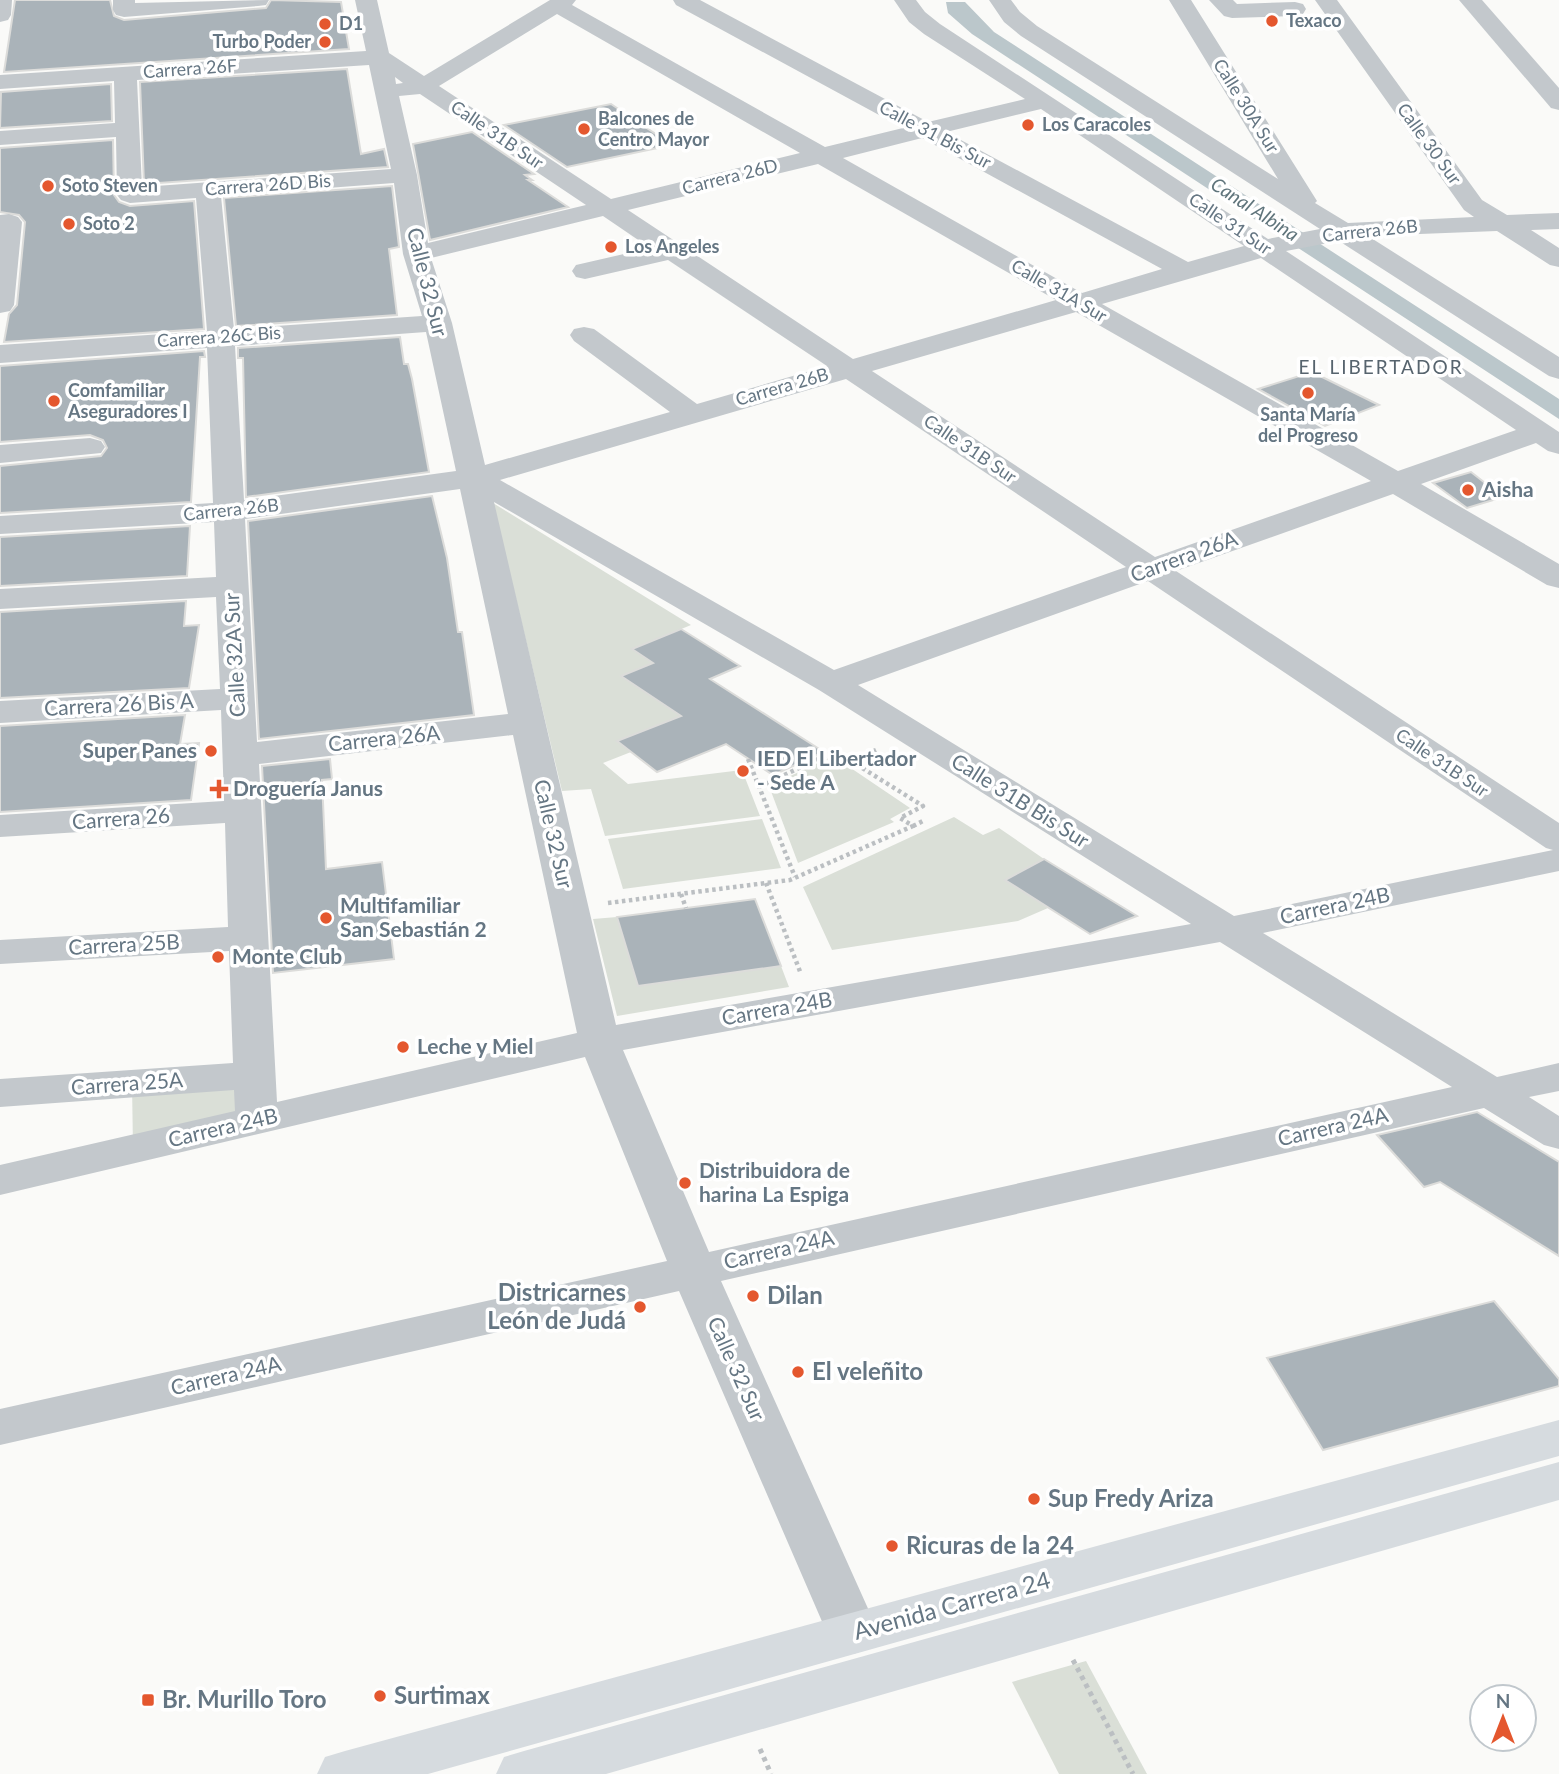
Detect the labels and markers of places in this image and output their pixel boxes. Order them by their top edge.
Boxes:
place label: Texaco [1286,9,1342,31]
place label: D1 [339,12,363,34]
marker: Texaco [1264,13,1280,29]
marker: D1 [317,16,333,32]
place label: Turbo Poder [212,30,311,52]
marker: Turbo Poder [317,34,333,50]
place label: Balcones de Centro Mayor [598,107,709,150]
place label: Los Caracoles [1042,113,1151,135]
marker: Los Caracoles [1020,117,1036,133]
marker: Balcones de Centro Mayor [576,121,592,137]
place label: Soto Steven [62,174,158,196]
marker: Soto Steven [40,178,56,194]
place label: Soto 2 [83,212,135,234]
marker: Soto 2 [61,216,77,232]
place label: Los Angeles [625,235,720,257]
marker: Los Angeles [603,239,619,255]
place label: Comfamiliar Aseguradores I [67,379,188,422]
marker: Santa María del Progreso [1300,385,1316,401]
marker: Comfamiliar Aseguradores I [46,393,62,409]
place label: Santa María del Progreso [1258,403,1358,446]
place label: Aisha [1481,476,1534,501]
marker: Aisha [1460,482,1476,498]
place label: Super Panes [83,737,197,762]
marker: Super Panes [203,743,219,759]
place label: IED El Libertador - Sede A [757,745,916,794]
marker: IED El Libertador - Sede A [735,763,751,779]
place label: Droguería Janus [233,775,383,800]
marker: Droguería Janus [211,781,227,797]
place label: Multifamiliar San Sebastián 2 [340,892,487,941]
marker: Multifamiliar San Sebastián 2 [318,910,334,926]
place label: Monte Club [232,943,342,968]
marker: Monte Club [210,949,226,965]
place label: Leche y Miel [417,1033,533,1058]
marker: Leche y Miel [395,1039,411,1055]
place label: Distribuidora de harina La Espiga [699,1157,850,1206]
marker: Distribuidora de harina La Espiga [677,1175,693,1191]
place label: Districarnes León de Judá [487,1277,626,1334]
place label: Dilan [767,1280,823,1309]
marker: Dilan [745,1288,761,1304]
marker: Districarnes León de Judá [632,1299,648,1315]
place label: El veleñito [812,1356,923,1385]
marker: El veleñito [790,1364,806,1380]
place label: Sup Fredy Ariza [1048,1483,1214,1512]
marker: Sup Fredy Ariza [1026,1491,1042,1507]
place label: Ricuras de la 24 [906,1530,1074,1559]
marker: Ricuras de la 24 [884,1538,900,1554]
place label: Surtimax [394,1680,490,1709]
place label: Br. Murillo Toro [162,1684,327,1713]
marker: Surtimax [372,1688,388,1704]
marker: Br. Murillo Toro [140,1692,156,1708]

